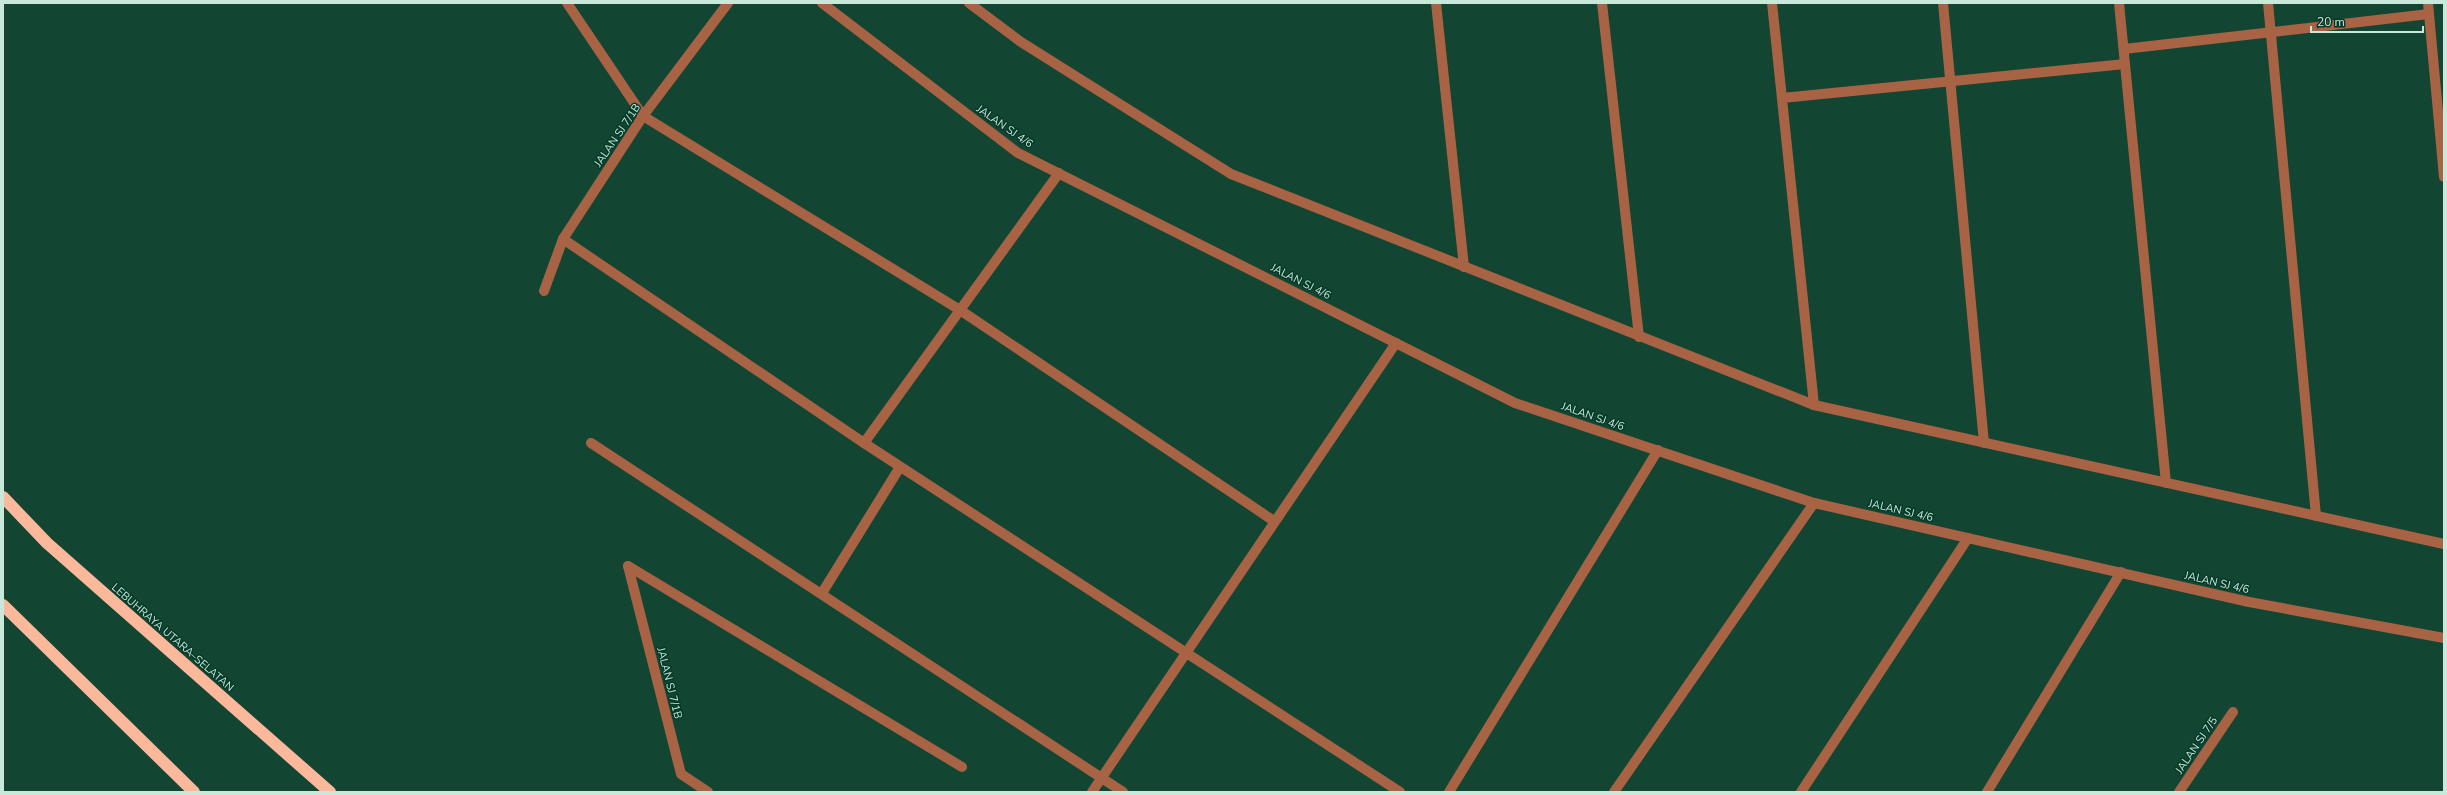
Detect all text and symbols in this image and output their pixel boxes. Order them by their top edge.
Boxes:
scale bar [2311,8,2423,34]
text: 20 m [2317,14,2345,30]
street label: JALAN SJ 7/1B [590,101,644,171]
street label: JALAN SJ 4/6 [973,101,1036,152]
street label: JALAN SJ 4/6 [1267,259,1334,303]
street label: JALAN SJ 4/6 [1558,398,1627,434]
street label: JALAN SJ 4/6 [1866,496,1935,525]
street label: JALAN SJ 4/6 [2182,568,2251,597]
street label: LEBUHRAYA UTARA–SELATAN [108,580,237,695]
street label: JALAN SJ 7/1B [653,645,686,720]
street label: JALAN SJ 7/5 [2171,714,2221,778]

